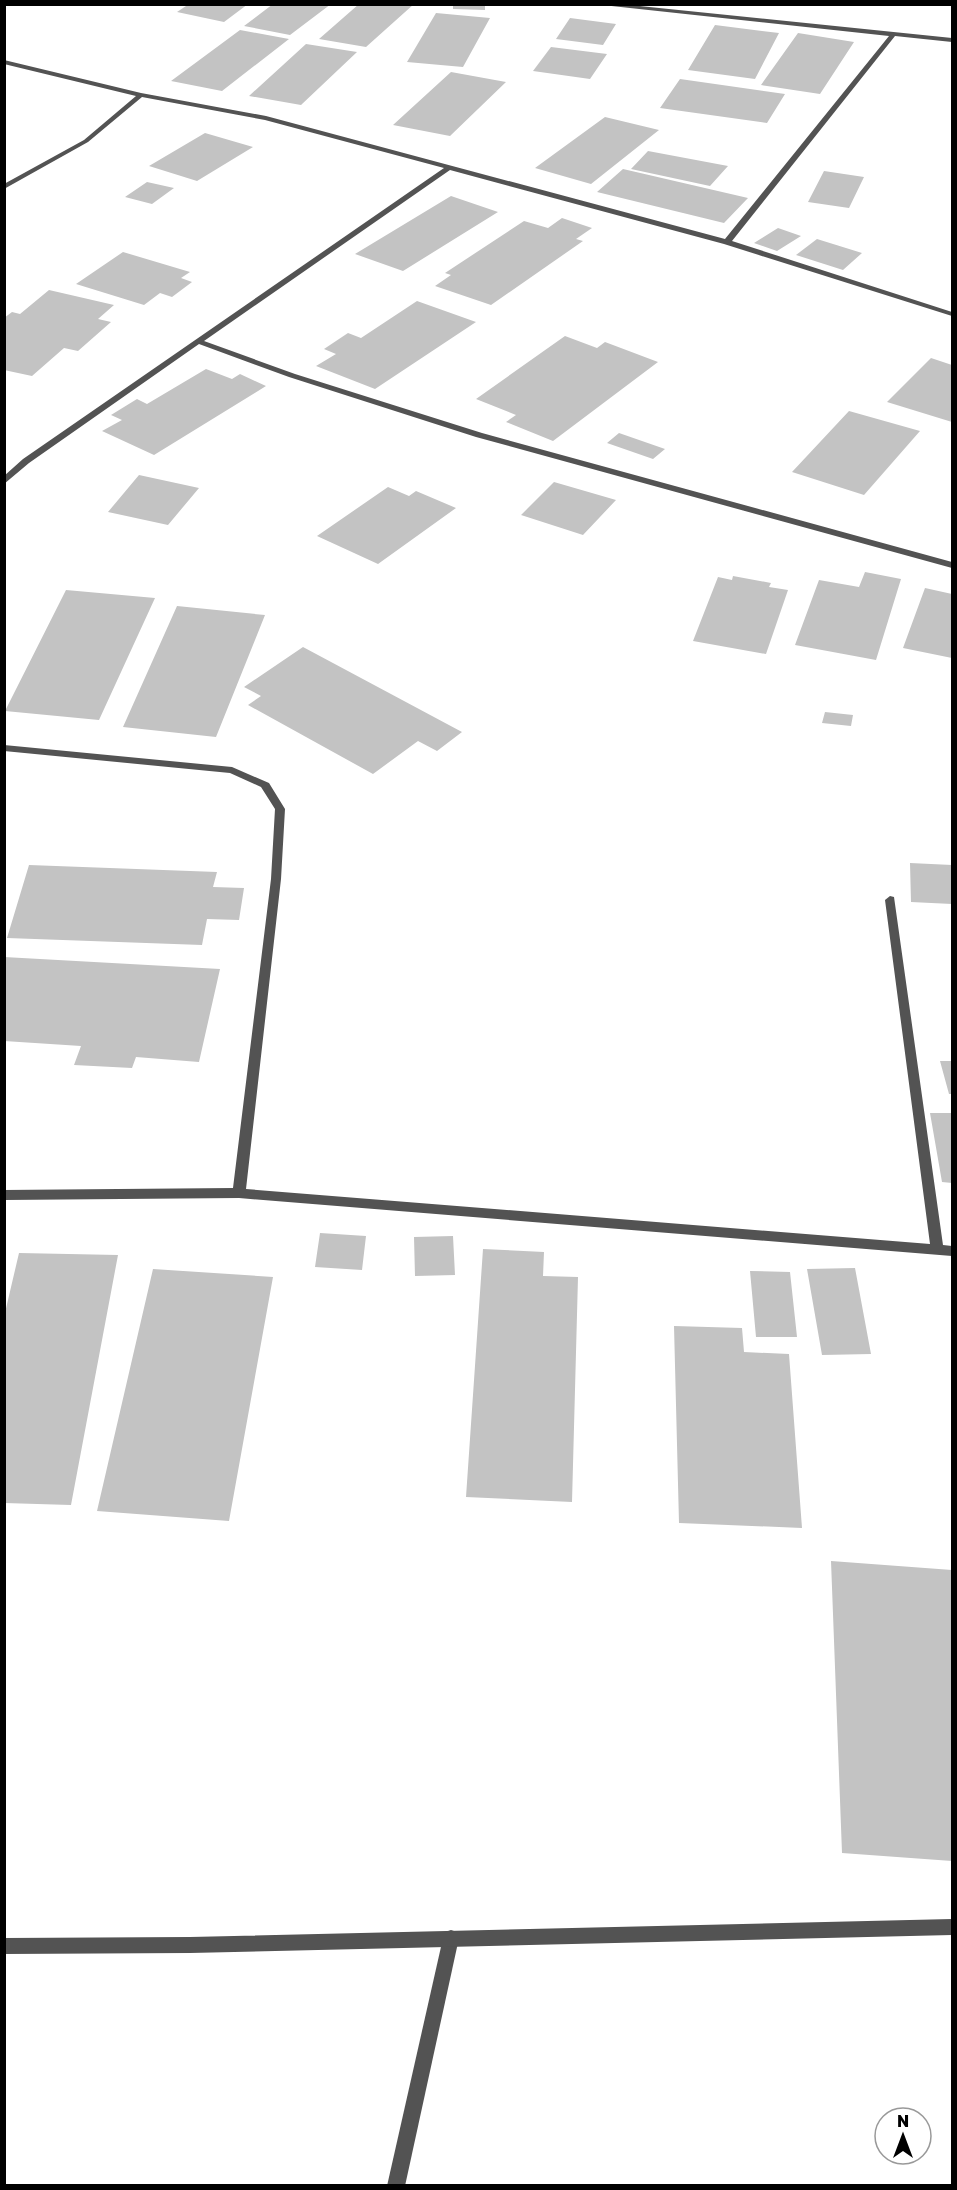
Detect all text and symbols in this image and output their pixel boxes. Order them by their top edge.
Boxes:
north arrow [873,2106,933,2166]
text: N [897,2111,909,2131]

